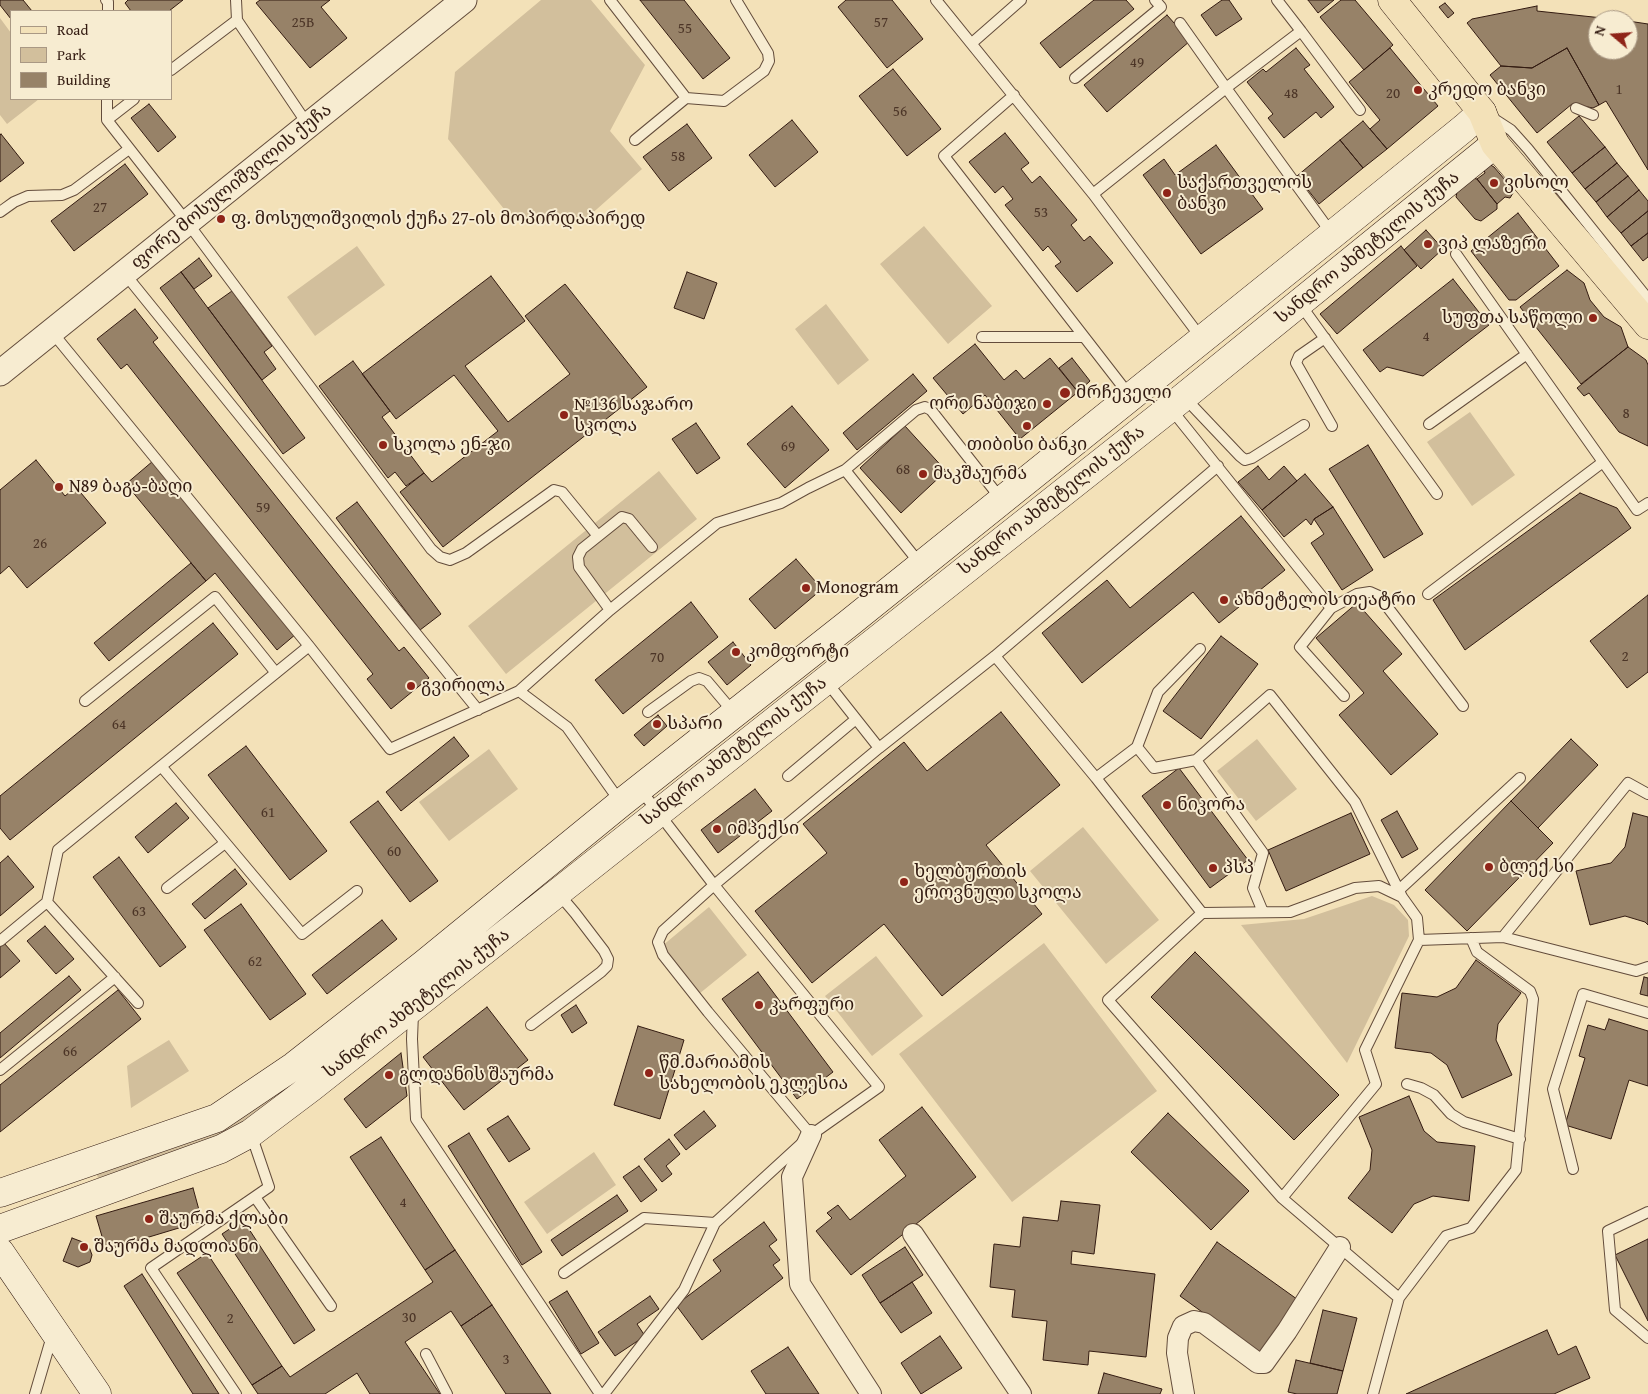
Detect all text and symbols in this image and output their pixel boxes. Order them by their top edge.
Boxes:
legend [10,10,172,100]
north arrow [1588,10,1638,60]
house number: 25B [292,14,314,32]
house number: 57 [874,14,888,32]
text: Road [57,19,88,40]
house number: 55 [678,20,692,38]
text: N [1589,23,1611,38]
text: Park [57,44,86,65]
house number: 49 [1130,54,1144,72]
text: Building [57,69,110,90]
place label: კრედო ბანკი [1428,79,1546,101]
house number: 1 [1615,81,1623,99]
marker: კრედო ბანკი [1412,84,1424,96]
house number: 48 [1284,85,1298,103]
house number: 20 [1386,85,1400,103]
street label: ფორე მოსულიშვილის ქუჩა [127,99,337,275]
house number: 56 [893,103,907,121]
house number: 58 [671,148,685,166]
street label: სანდრო ახმეტელის ქუჩა [1272,167,1464,329]
place label: საქართველოს ბანკი [1177,172,1312,214]
place label: ვისოლ [1504,172,1569,194]
marker: ვისოლ [1488,177,1500,189]
marker: საქართველოს ბანკი [1161,187,1173,199]
house number: 27 [93,199,107,217]
house number: 53 [1034,204,1048,222]
place label: ფ. მოსულიშვილის ქუჩა 27-ის მოპირდაპირედ [231,208,645,230]
marker: ფ. მოსულიშვილის ქუჩა 27-ის მოპირდაპირედ [215,213,227,225]
place label: ვიპ ლაზერი [1438,233,1547,255]
marker: ვიპ ლაზერი [1422,238,1434,250]
place label: სუფთა საწოლი [1442,307,1583,329]
marker: სუფთა საწოლი [1587,312,1599,324]
house number: 4 [1422,328,1430,346]
place label: მრჩეველი [1076,382,1172,404]
marker: მრჩეველი [1058,386,1072,400]
place label: ორი ნაბიჯი [929,393,1037,415]
place label: №136 საჯარო სკოლა [574,394,693,436]
marker: ორი ნაბიჯი [1041,398,1053,410]
house number: 8 [1622,405,1630,423]
marker: №136 საჯარო სკოლა [558,409,570,421]
marker: თიბისი ბანკი [1021,420,1033,432]
street label: სანდრო ახმეტელის ქუჩა [955,422,1149,580]
place label: სკოლა ენ-ჯი [393,434,511,456]
place label: თიბისი ბანკი [967,434,1087,456]
house number: 69 [781,438,795,456]
marker: სკოლა ენ-ჯი [377,439,389,451]
house number: 68 [896,461,910,479]
place label: მაკშაურმა [933,463,1027,485]
marker: მაკშაურმა [917,468,929,480]
place label: N89 ბაგა-ბაღი [69,476,193,498]
marker: N89 ბაგა-ბაღი [53,481,65,493]
house number: 59 [256,499,270,517]
house number: 26 [33,535,47,553]
place label: Monogram [816,577,899,599]
marker: Monogram [800,582,812,594]
place label: ახმეტელის თეატრი [1234,589,1416,611]
marker: ახმეტელის თეატრი [1218,594,1230,606]
place label: კომფორტი [746,641,849,663]
marker: კომფორტი [730,646,742,658]
house number: 2 [1621,648,1629,666]
house number: 70 [650,649,664,667]
street label: სანდრო ახმეტელის ქუჩა [637,673,831,831]
place label: გვირილა [421,675,505,697]
marker: გვირილა [405,680,417,692]
place label: სპარი [667,713,723,735]
house number: 64 [112,716,126,734]
marker: სპარი [651,718,663,730]
place label: ნიკორა [1177,794,1245,816]
marker: ნიკორა [1161,799,1173,811]
house number: 61 [261,804,275,822]
place label: იმპექსი [727,818,799,840]
marker: იმპექსი [711,823,723,835]
house number: 60 [387,843,401,861]
place label: ბლექ სი [1499,856,1574,878]
place label: პსპ [1223,857,1254,879]
place label: ხელბურთის ეროვნული სკოლა [914,861,1082,904]
marker: ბლექ სი [1483,861,1495,873]
marker: პსპ [1207,862,1219,874]
marker: ხელბურთის ეროვნული სკოლა [898,876,910,888]
house number: 63 [132,903,146,921]
street label: სანდრო ახმეტელის ქუჩა [320,925,514,1083]
house number: 62 [248,953,262,971]
place label: კარფური [769,994,854,1016]
marker: კარფური [753,999,765,1011]
house number: 66 [63,1043,77,1061]
place label: წმ.მარიამის სახელობის ეკლესია [659,1052,848,1094]
place label: გლდანის შაურმა [399,1064,554,1086]
marker: წმ.მარიამის სახელობის ეკლესია [643,1067,655,1079]
marker: გლდანის შაურმა [383,1069,395,1081]
house number: 4 [399,1194,407,1212]
place label: შაურმა ქლაბი [159,1208,288,1230]
marker: შაურმა ქლაბი [143,1213,155,1225]
place label: შაურმა მადლიანი [94,1236,259,1258]
marker: შაურმა მადლიანი [78,1241,90,1253]
house number: 30 [402,1309,416,1327]
house number: 2 [226,1310,234,1328]
house number: 3 [502,1351,510,1369]

